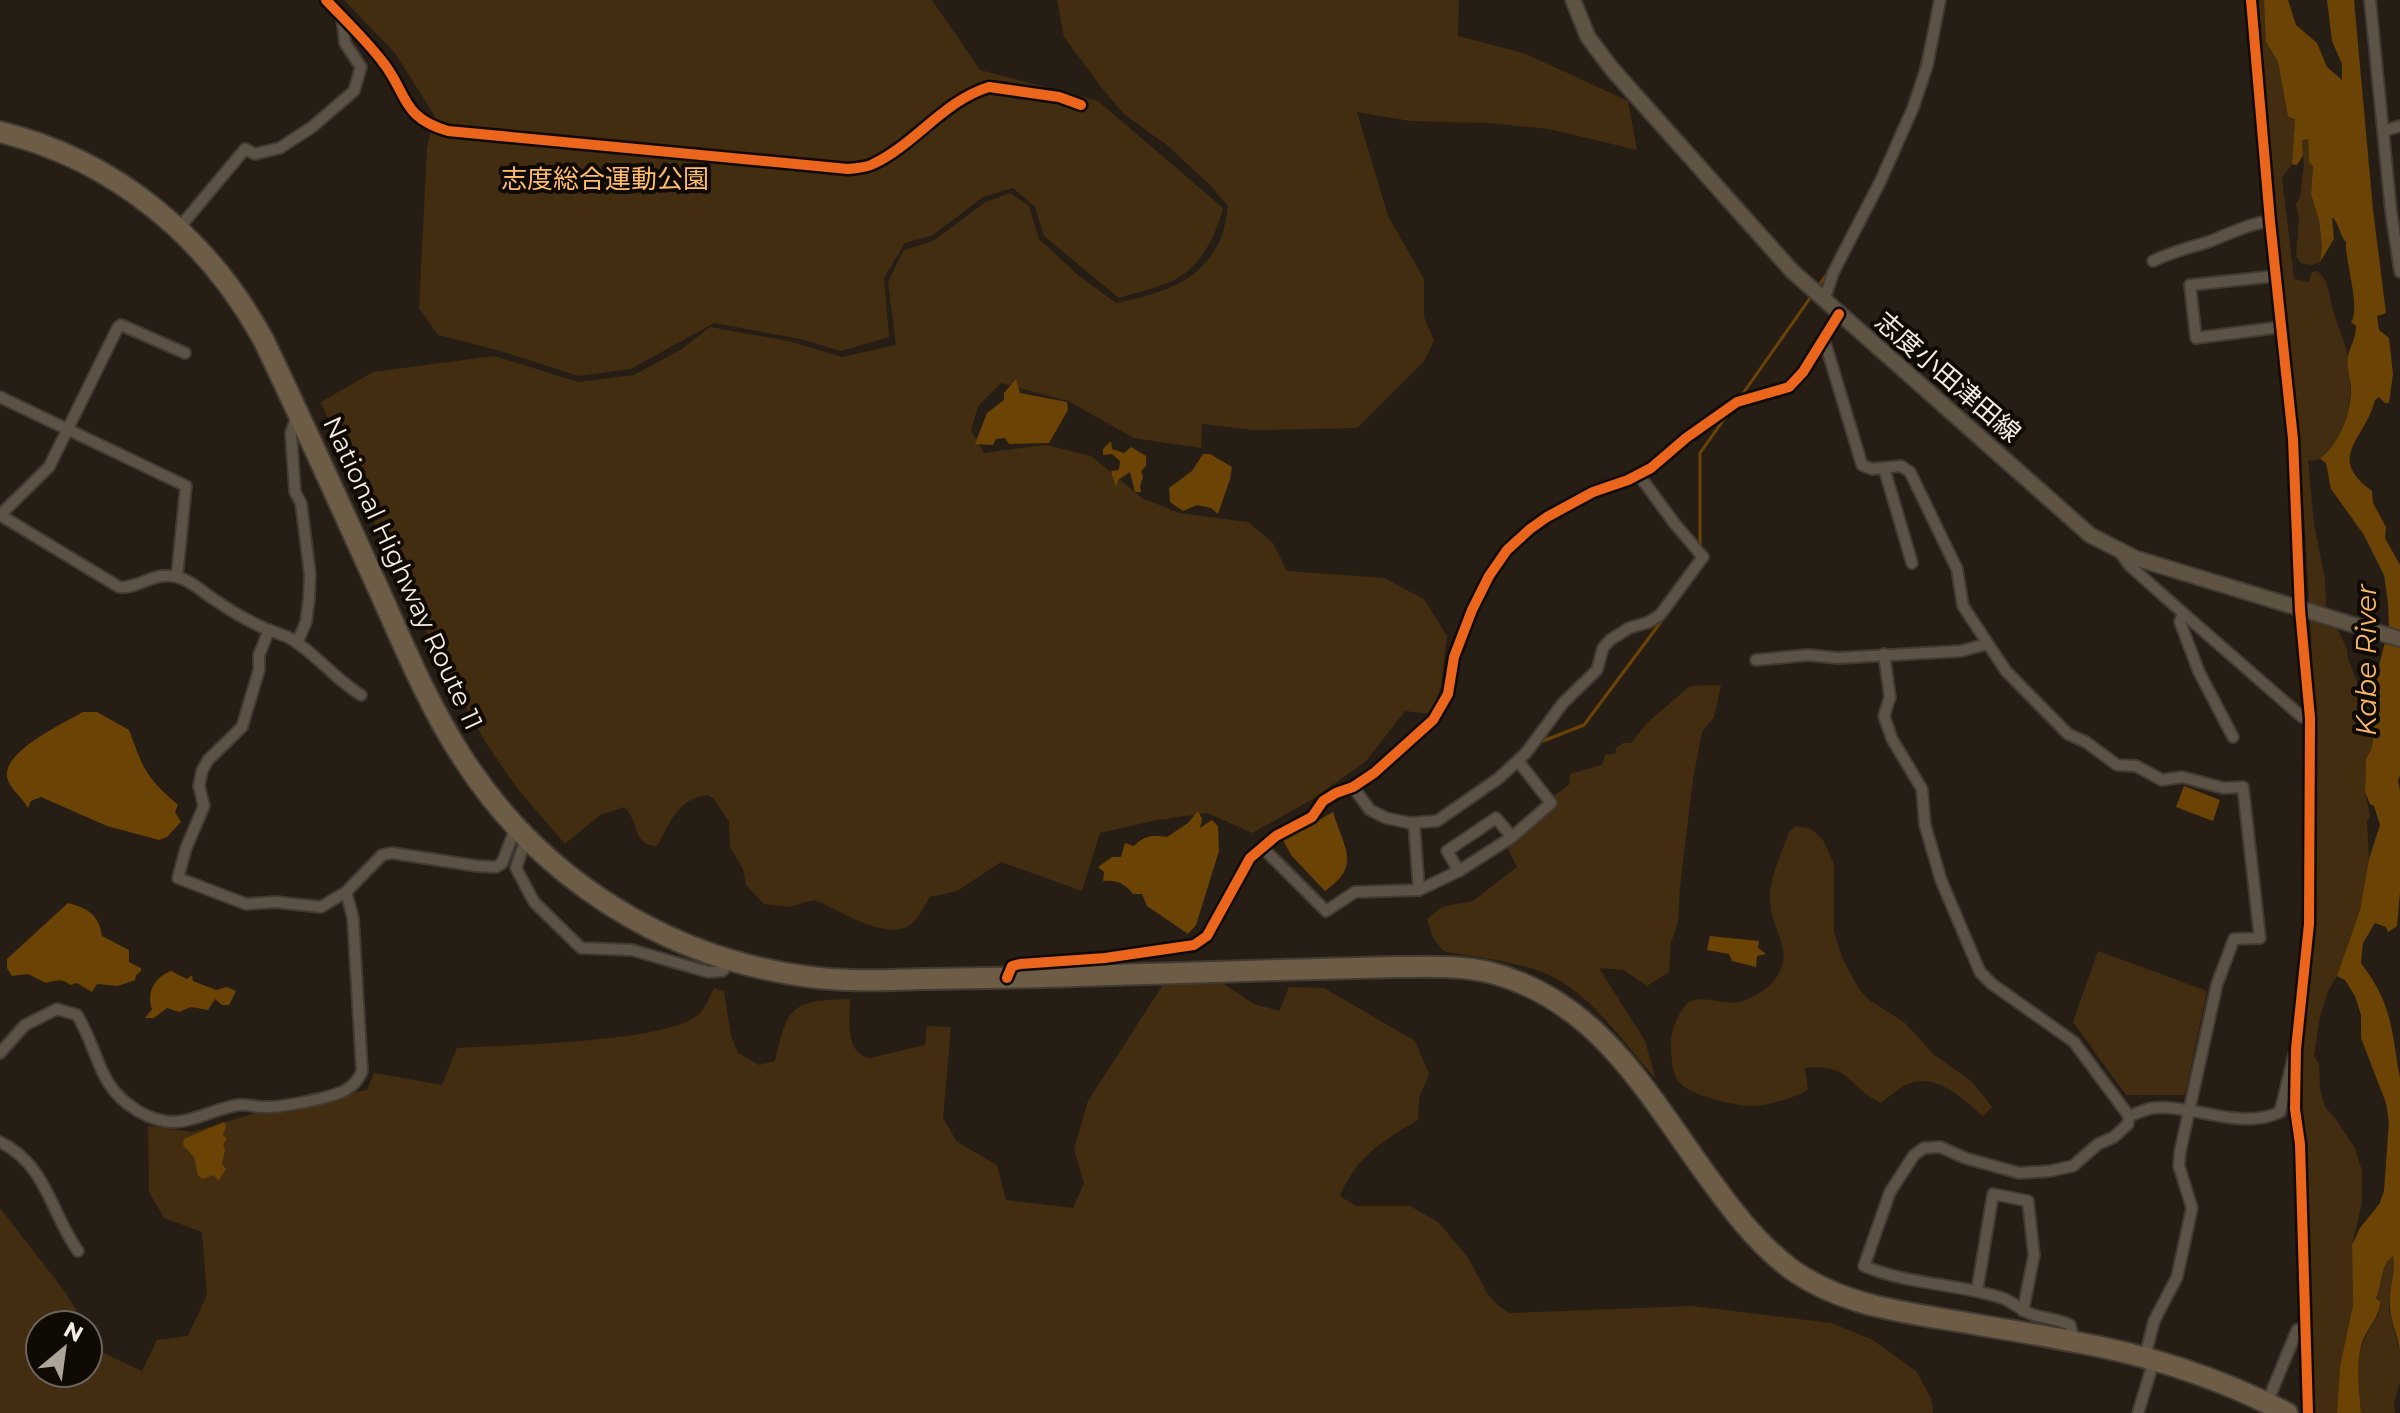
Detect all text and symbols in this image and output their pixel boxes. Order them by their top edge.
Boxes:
park label: 志度総合運動公園 [501,163,709,195]
street label: 志度小田津田線 [1869,305,2027,449]
street label: National Highway Route 11 [316,411,490,735]
water label: Kabe River [2349,583,2383,736]
north arrow [24,1309,104,1389]
text: N [59,1316,88,1348]

